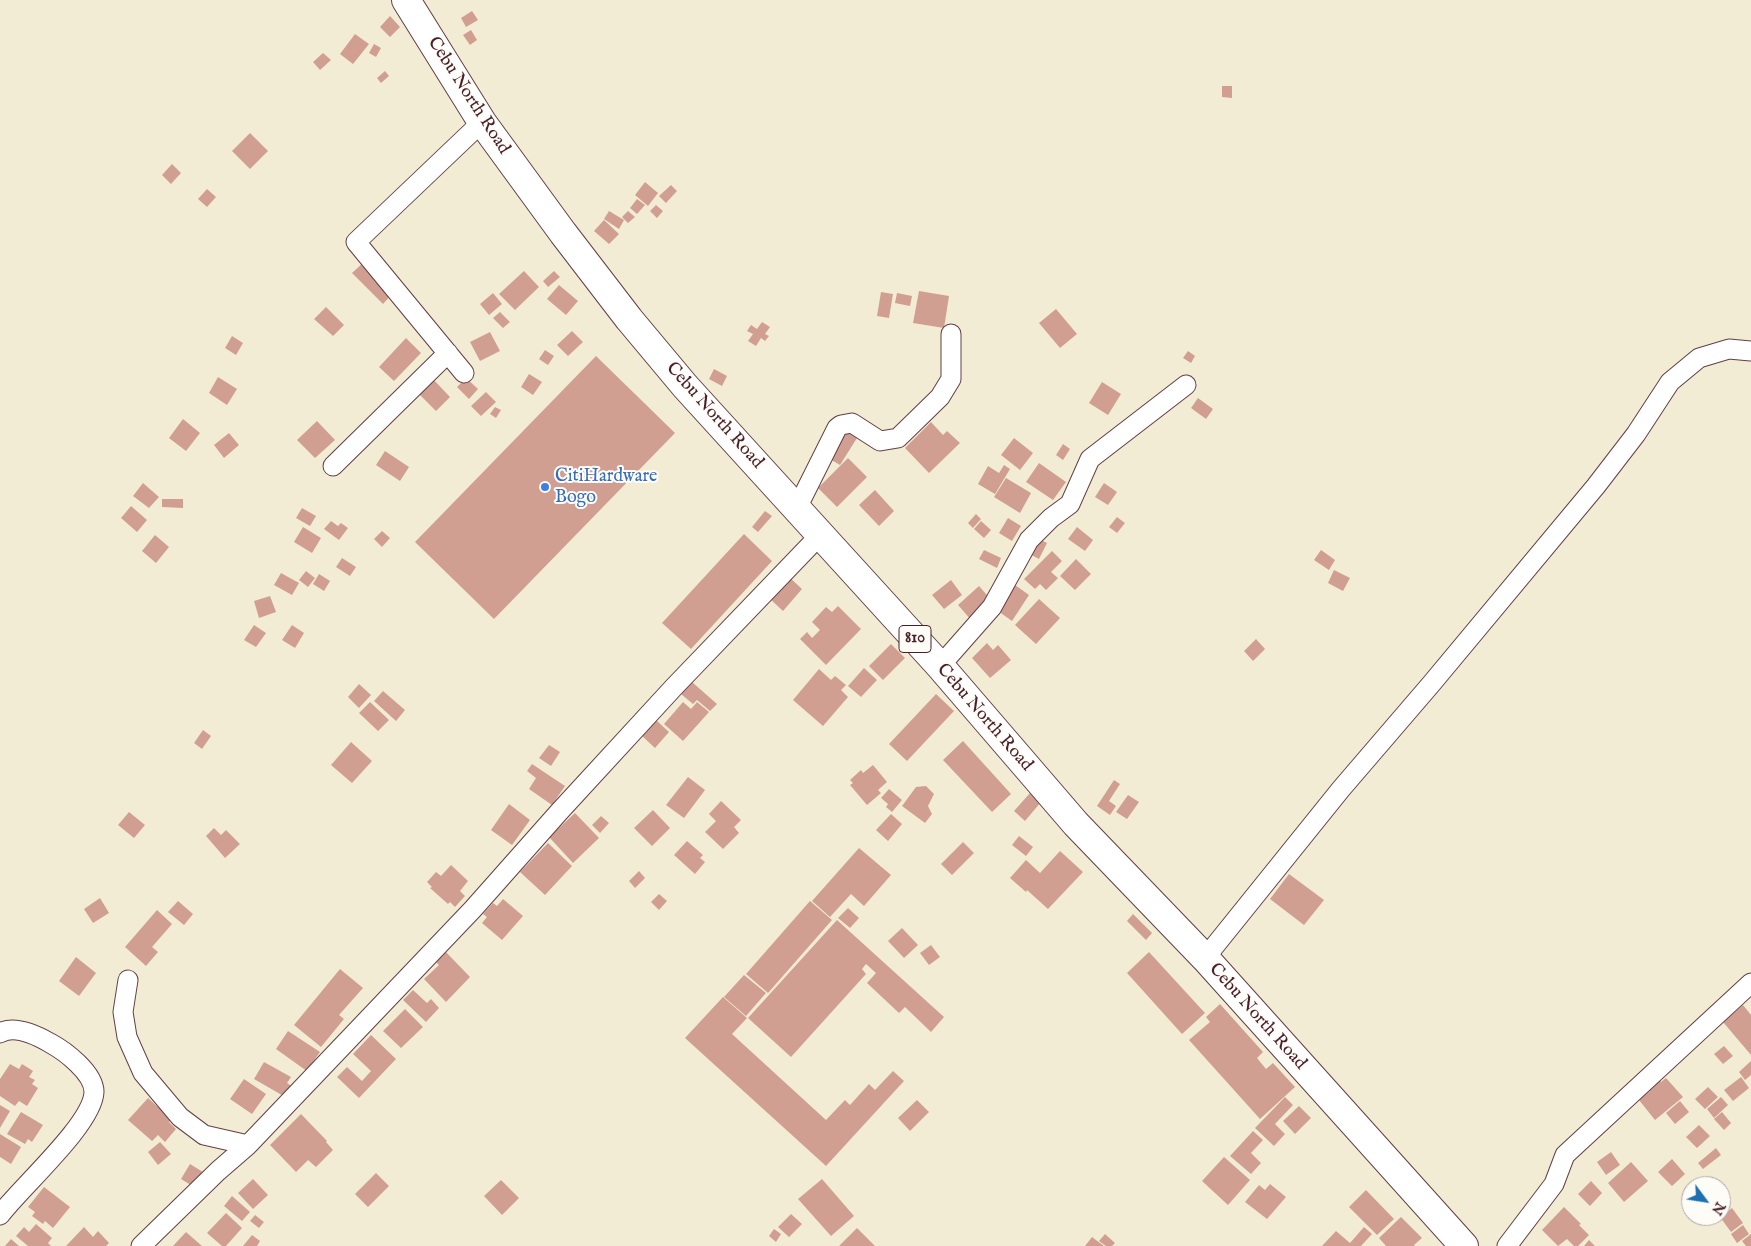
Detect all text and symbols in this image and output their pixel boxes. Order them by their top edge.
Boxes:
street label: Cebu North Road [422,33,514,159]
street label: Cebu North Road [661,358,767,474]
place label: CitiHardware Bogo [555,466,657,508]
marker: CitiHardware Bogo [539,481,551,493]
road number: 810 [899,626,931,652]
street label: Cebu North Road [931,660,1037,776]
street label: Cebu North Road [1204,959,1310,1075]
north arrow [1681,1176,1731,1226]
text: N [1707,1198,1729,1218]

